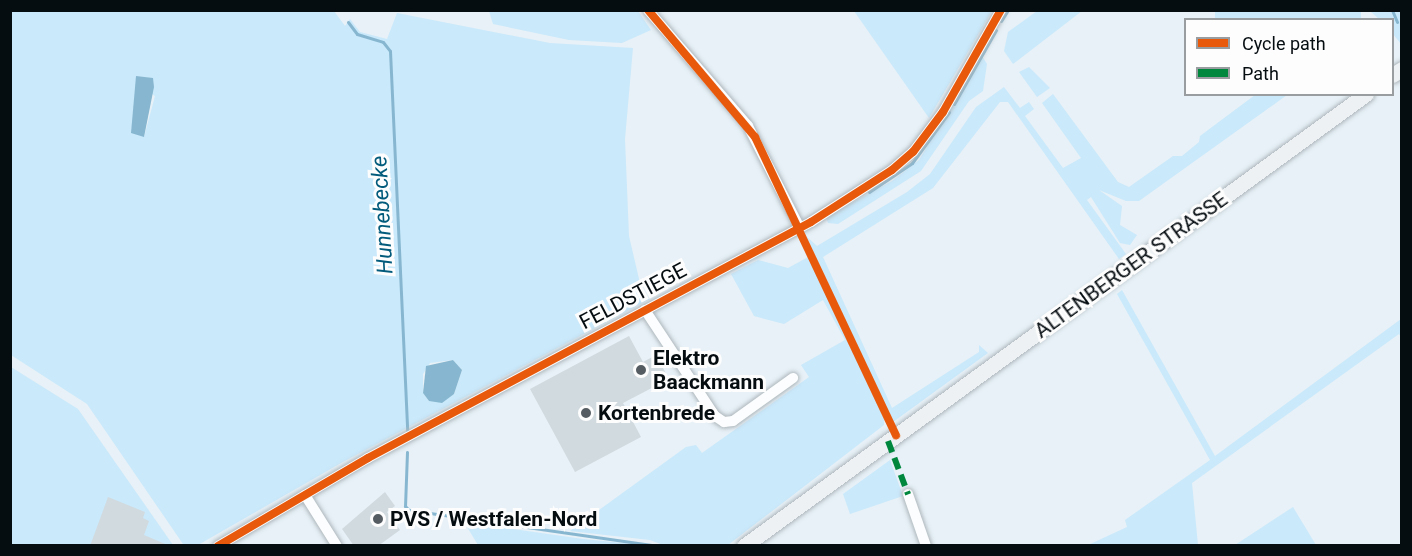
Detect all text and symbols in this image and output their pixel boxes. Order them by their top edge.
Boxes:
legend [1184,18,1394,96]
text: Cycle path [1242,33,1326,54]
text: Path [1242,63,1279,84]
water label: Hunnebecke [366,155,398,275]
street label: ALTENBERGER STRASSE [1030,186,1232,344]
street label: FELDSTIEGE [575,257,691,335]
place label: Elektro Baackmann [653,345,764,395]
marker: Elektro Baackmann [634,363,648,377]
place label: Kortenbrede [598,400,715,426]
marker: Kortenbrede [579,406,593,420]
place label: PVS / Westfalen-Nord [390,506,597,532]
marker: PVS / Westfalen-Nord [371,512,385,526]

